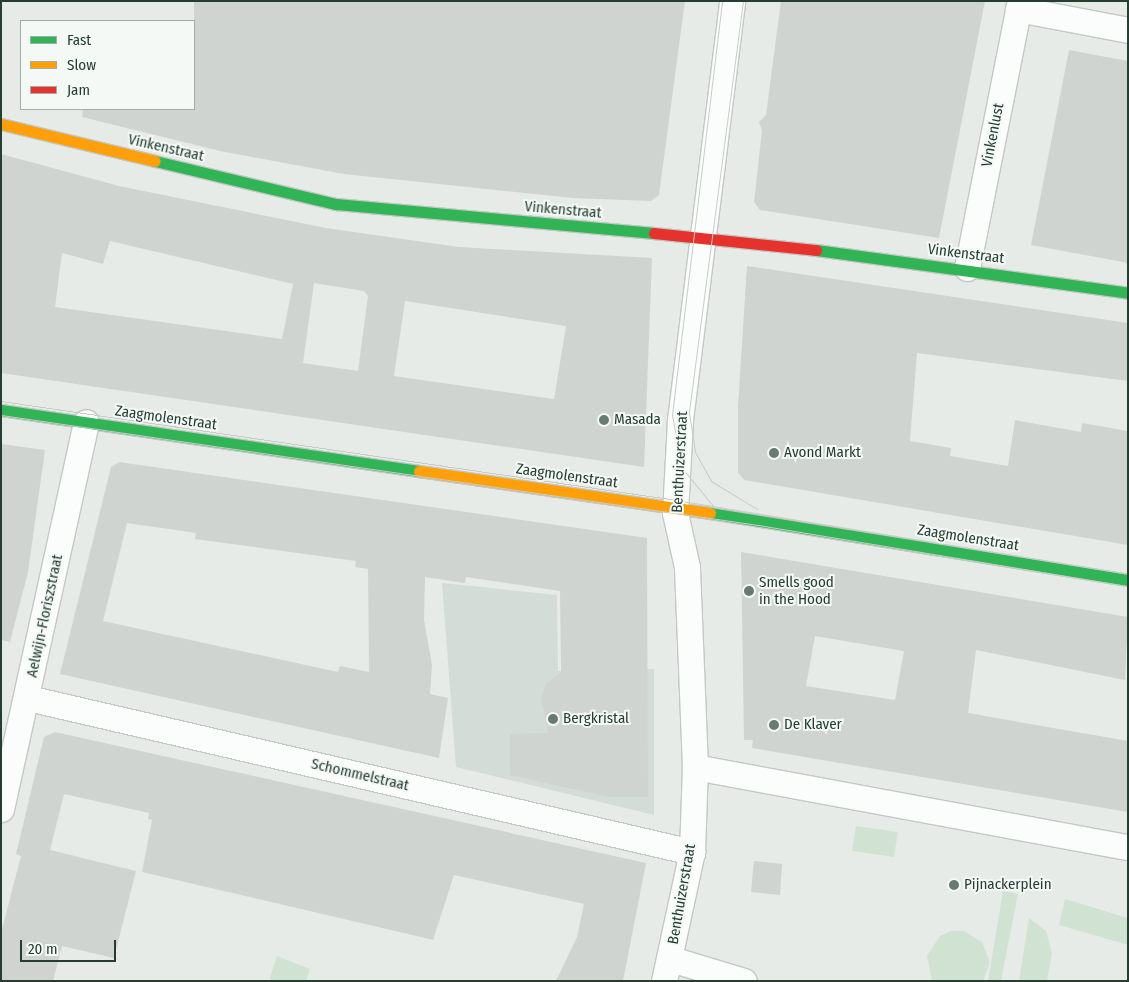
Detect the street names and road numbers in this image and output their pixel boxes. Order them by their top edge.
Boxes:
street label: Vinkenlust [978,102,1008,168]
street label: Vinkenstraat [126,131,206,165]
street label: Vinkenstraat [524,198,602,222]
street label: Vinkenstraat [927,240,1005,268]
street label: Zaagmolenstraat [114,402,218,434]
street label: Benthuizerstraat [668,411,692,513]
street label: Zaagmolenstraat [515,460,619,492]
street label: Zaagmolenstraat [916,521,1020,555]
street label: Aelwijn-Floriszstraat [23,553,67,679]
street label: Schommelstraat [309,755,411,795]
street label: Benthuizerstraat [664,842,700,946]

